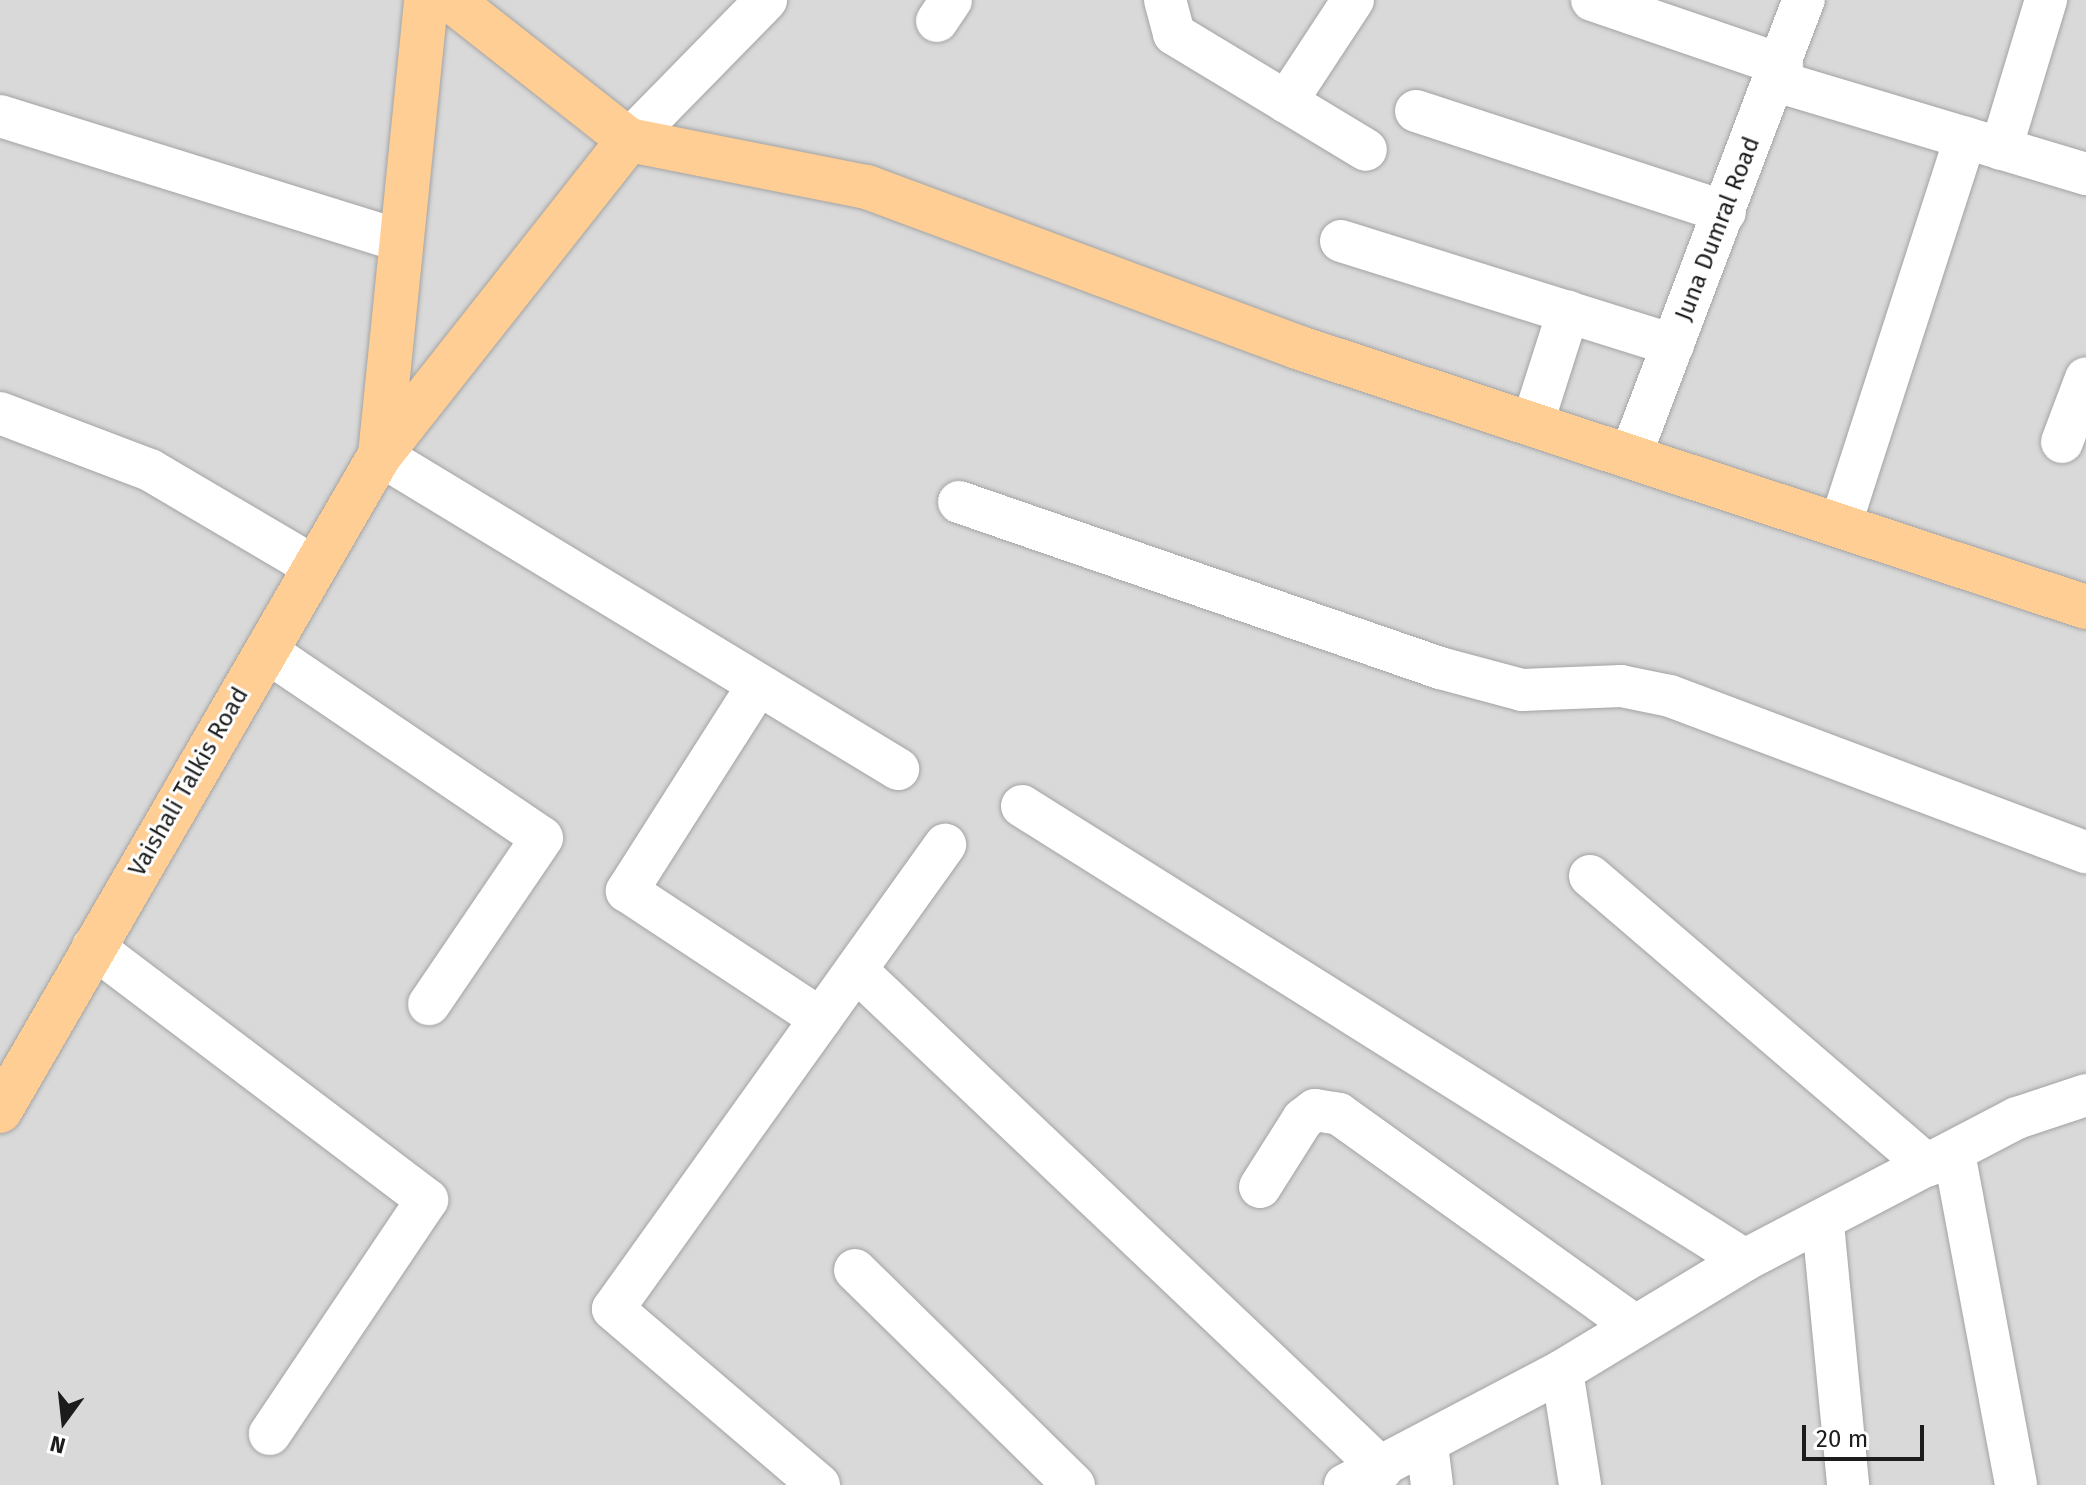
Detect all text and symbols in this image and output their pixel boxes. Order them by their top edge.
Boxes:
street label: Juna Dumral Road [1670,133,1766,325]
street label: Vaishali Talkis Road [123,682,255,882]
north arrow [24,1381,104,1461]
scale bar [1806,1409,1928,1459]
text: 20 m [1816,1425,1868,1453]
text: N [47,1430,68,1460]

